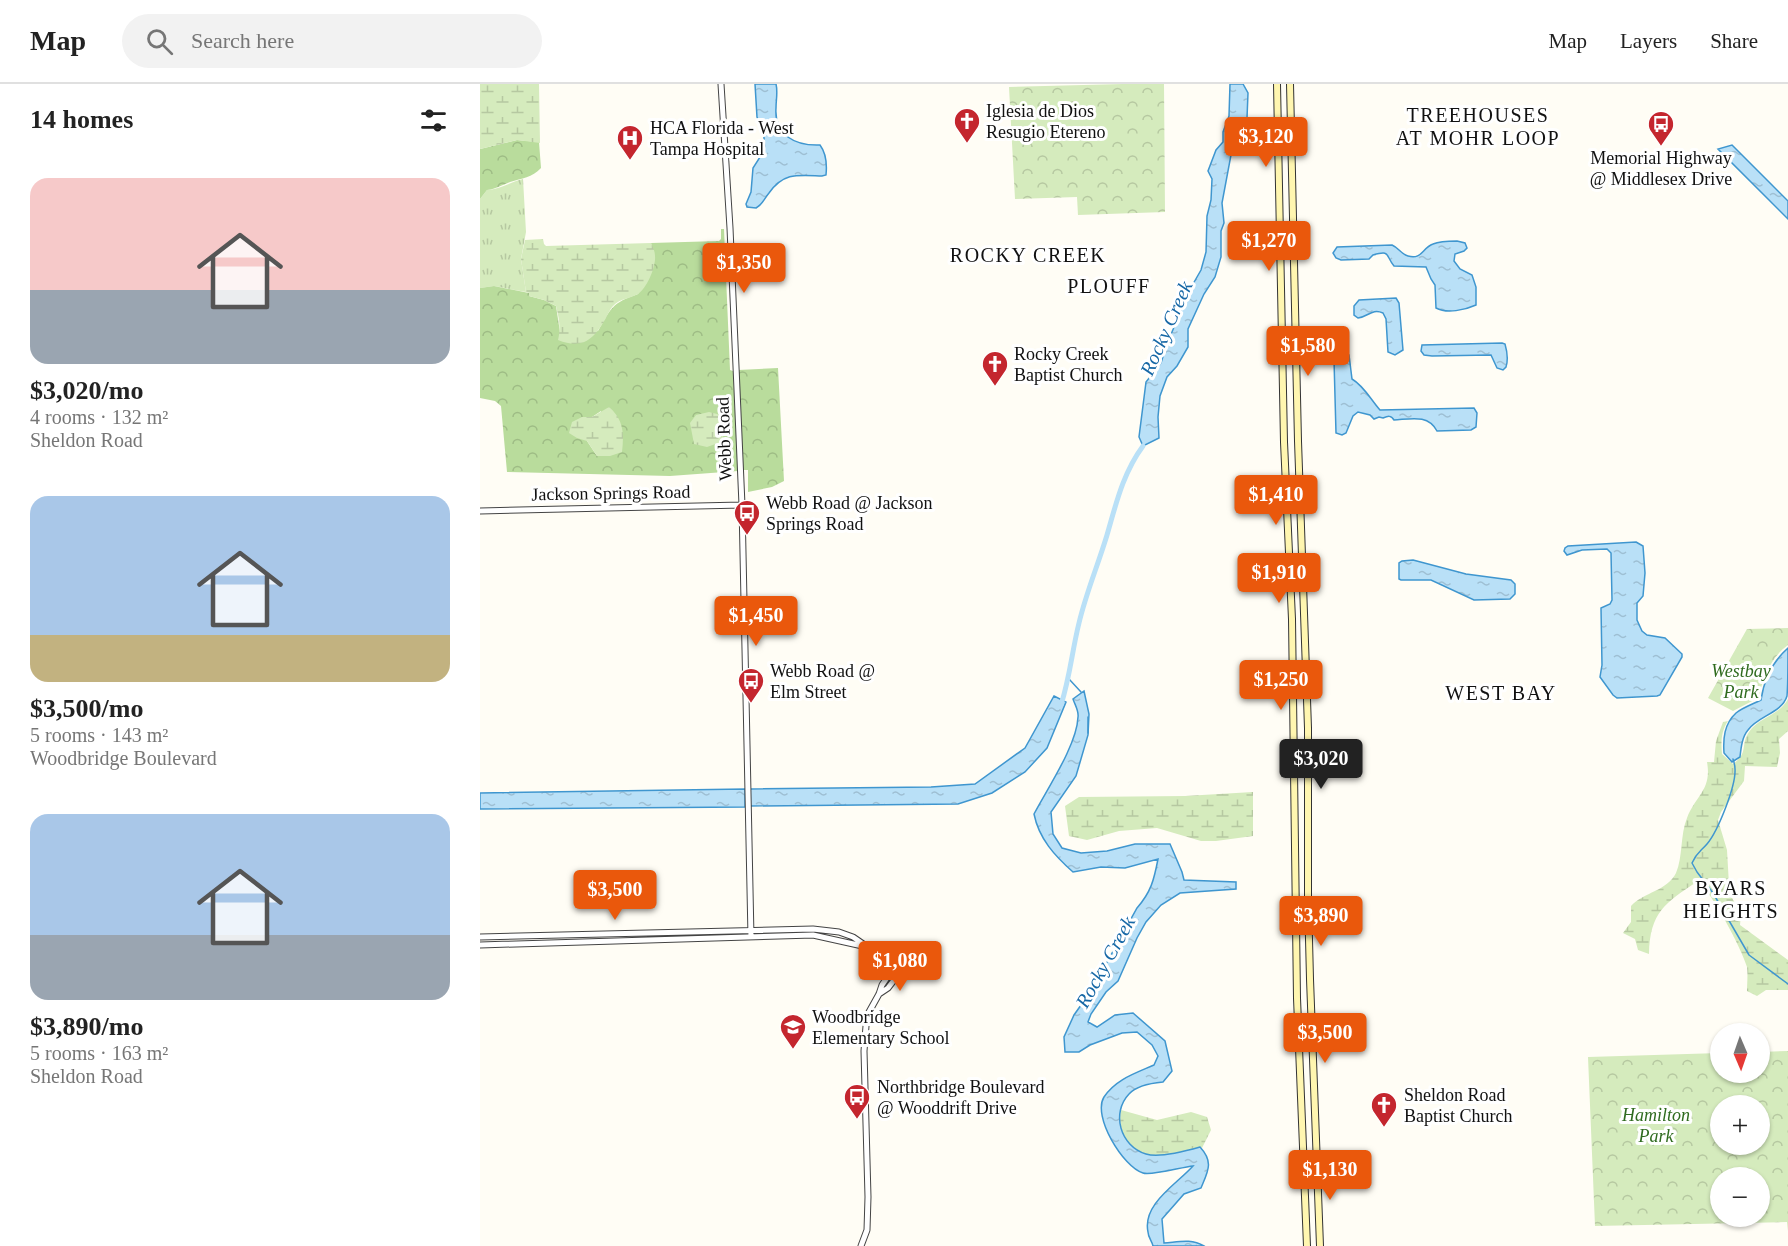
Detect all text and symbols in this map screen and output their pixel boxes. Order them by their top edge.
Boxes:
search box [122,14,542,68]
text: Map [30,25,86,56]
icon: search [143,25,176,58]
text: Search here [191,28,294,53]
text: Map [1549,29,1587,53]
text: Layers [1620,29,1677,53]
text: Share [1710,29,1758,53]
place label: Iglesia de Dios Resugio Etereno [986,101,1105,142]
icon: filters [417,104,450,137]
district label: TREEHOUSES AT MOHR LOOP [1396,104,1560,149]
text: 14 homes [30,105,133,134]
church icon: Iglesia de Dios Resugio Etereno [952,106,982,144]
bus stop icon: Memorial Highway @ Middlesex Drive [1646,109,1676,147]
pin: $3,120 [1217,117,1315,168]
place label: HCA Florida - West Tampa Hospital [650,118,794,159]
hospital icon: HCA Florida - West Tampa Hospital [615,123,645,161]
text: $3,120 [1239,125,1294,147]
place label: Memorial Highway @ Middlesex Drive [1590,148,1732,189]
icon: home [186,217,294,325]
pin: $1,270 [1220,221,1318,272]
text: $1,270 [1242,229,1297,251]
pin: $1,350 [695,243,793,294]
district label: ROCKY CREEK [950,244,1106,266]
text: $1,350 [717,251,772,273]
district label: PLOUFF [1067,275,1151,297]
water label: Rocky Creek [1135,276,1198,380]
pin: $1,580 [1259,326,1357,377]
text: $1,580 [1281,334,1336,356]
place label: Rocky Creek Baptist Church [1014,344,1123,385]
church icon: Rocky Creek Baptist Church [980,349,1010,387]
text: $3,020/mo [30,376,143,405]
street label: Webb Road [713,397,735,481]
text: 4 rooms · 132 m² [30,406,168,428]
text: Sheldon Road [30,429,143,451]
pin: $1,410 [1227,475,1325,526]
street label: Jackson Springs Road [531,482,691,504]
text: $1,410 [1249,483,1304,505]
place label: Webb Road @ Jackson Springs Road [766,493,933,534]
bus stop icon: Webb Road @ Jackson Springs Road [732,498,762,536]
icon: home [186,535,294,643]
pin: $1,910 [1230,553,1328,604]
text: $1,910 [1252,561,1307,583]
pin: $1,450 [707,596,805,647]
text: $1,450 [729,604,784,626]
pin: $1,250 [1232,660,1330,711]
place label: Webb Road @ Elm Street [770,661,875,702]
park label: Westbay Park [1711,661,1771,702]
bus stop icon: Webb Road @ Elm Street [736,666,766,704]
text: $1,250 [1254,668,1309,690]
district label: WEST BAY [1445,682,1557,704]
text: $3,500/mo [30,694,143,723]
text: 5 rooms · 143 m² [30,724,168,746]
pin: $3,020 [1272,739,1370,790]
text: Woodbridge Boulevard [30,747,217,769]
text: $3,020 [1294,747,1349,769]
icon: home [186,853,294,961]
pin: $3,500 [566,870,664,921]
district label: BYARS HEIGHTS [1683,877,1779,922]
text: $3,500 [588,878,643,900]
pin: $3,890 [1272,896,1370,947]
text: $3,890 [1294,904,1349,926]
water label: Rocky Creek [1070,912,1140,1013]
pin: $1,080 [851,941,949,992]
text: $1,080 [873,949,928,971]
place label: Woodbridge Elementary School [812,1007,949,1048]
text: $3,890/mo [30,1012,143,1041]
school or university icon: Woodbridge Elementary School [778,1012,808,1050]
pin: $3,500 [1276,1013,1374,1064]
text: $3,500 [1298,1021,1353,1043]
north arrow [1710,1023,1770,1083]
map controls [1710,1023,1770,1227]
text: 5 rooms · 163 m² [30,1042,168,1064]
text: Sheldon Road [30,1065,143,1087]
place label: Northbridge Boulevard @ Wooddrift Drive [877,1077,1044,1118]
bus stop icon: Northbridge Boulevard @ Wooddrift Drive [842,1082,872,1120]
place label: Sheldon Road Baptist Church [1404,1085,1513,1126]
church icon: Sheldon Road Baptist Church [1369,1090,1399,1128]
button: + [1710,1095,1770,1155]
park label: Hamilton Park [1621,1105,1690,1146]
pin: $1,130 [1281,1150,1379,1201]
text: $1,130 [1303,1158,1358,1180]
button: − [1710,1167,1770,1227]

